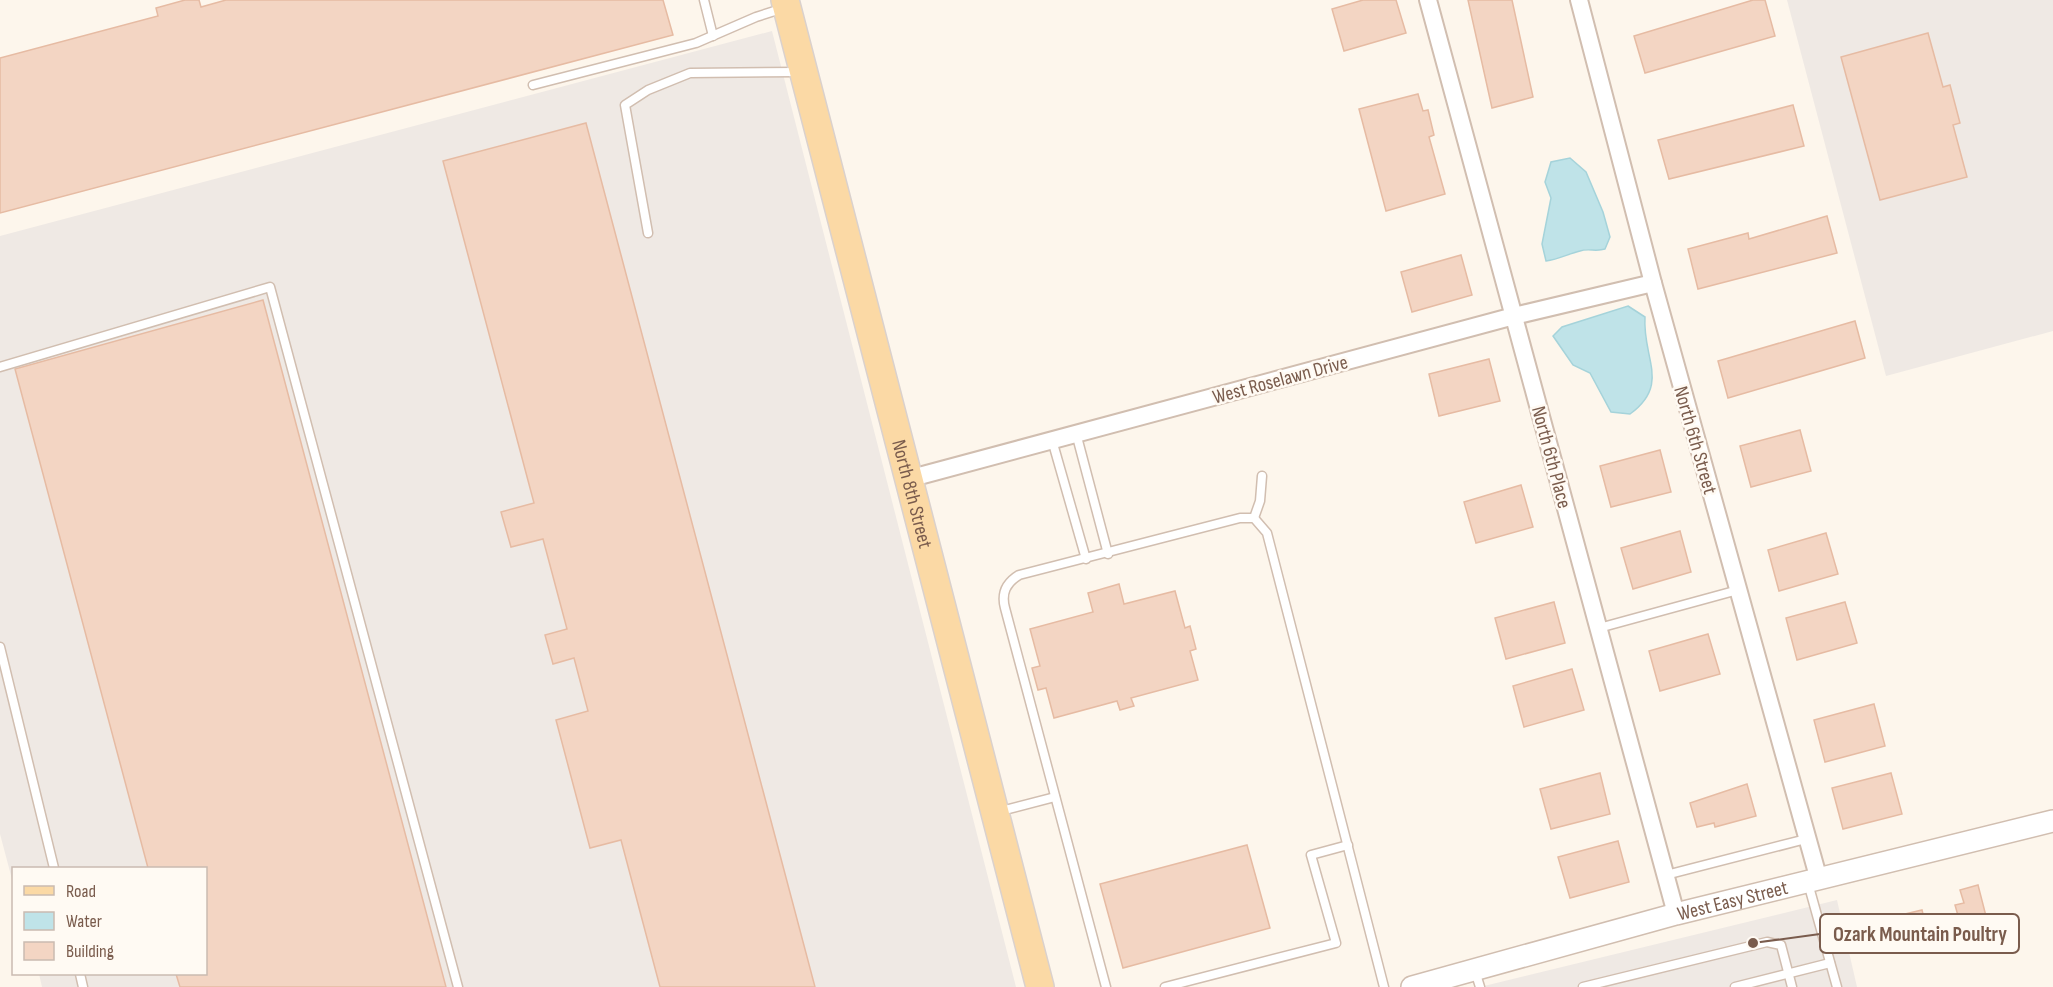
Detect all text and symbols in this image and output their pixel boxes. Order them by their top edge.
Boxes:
street label: West Roselawn Drive [1210,350,1350,410]
street label: North 6th Street [1668,384,1722,497]
street label: North 6th Place [1526,404,1576,511]
street label: North 8th Street [886,437,937,551]
legend [12,867,207,975]
street label: West Easy Street [1675,876,1790,926]
text: Road [66,881,96,902]
text: Water [66,911,102,932]
callout: Ozark Mountain Poultry [1820,914,2019,953]
text: Ozark Mountain Poultry [1833,922,2007,947]
text: Building [66,941,114,962]

